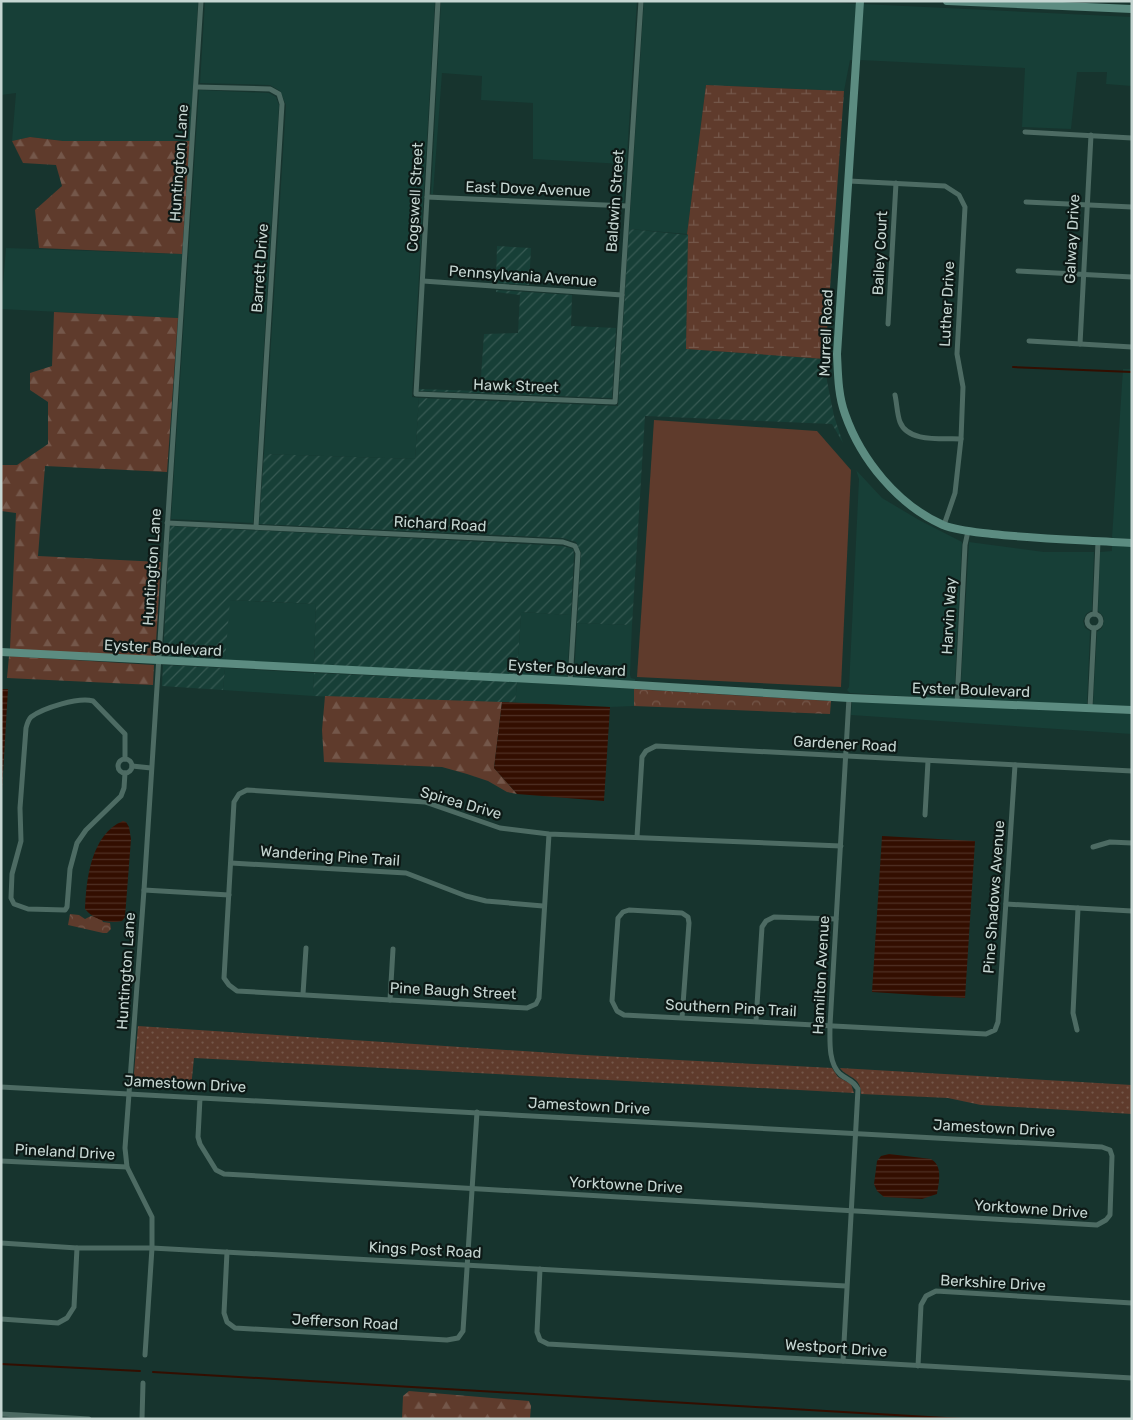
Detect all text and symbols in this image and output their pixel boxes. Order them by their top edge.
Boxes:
street label: Huntington Lane [166,104,192,222]
street label: Cogswell Street [403,142,427,252]
street label: Baldwin Street [602,149,628,253]
street label: East Dove Avenue [465,178,591,200]
street label: Galway Drive [1061,194,1083,284]
street label: Bailey Court [869,210,891,296]
street label: Barrett Drive [248,223,272,313]
street label: Luther Drive [936,261,958,347]
street label: Pennsylvania Avenue [448,262,598,290]
street label: Murrell Road [815,289,837,377]
street label: Hawk Street [473,376,559,396]
street label: Huntington Lane [139,508,165,626]
street label: Richard Road [393,513,487,535]
street label: Harvin Way [938,577,960,655]
street label: Eyster Boulevard [104,636,222,660]
street label: Eyster Boulevard [508,656,626,680]
street label: Eyster Boulevard [912,679,1030,701]
street label: Gardener Road [793,732,897,756]
street label: Spirea Drive [418,783,504,823]
street label: Pine Shadows Avenue [980,820,1008,974]
street label: Wandering Pine Trail [260,842,400,870]
street label: Huntington Lane [113,912,139,1030]
street label: Hamilton Avenue [809,915,833,1035]
street label: Pine Baugh Street [389,979,517,1003]
street label: Southern Pine Trail [665,996,797,1020]
street label: Jamestown Drive [123,1072,247,1096]
street label: Jamestown Drive [527,1094,651,1118]
street label: Jamestown Drive [932,1116,1056,1140]
street label: Pineland Drive [14,1140,116,1164]
street label: Yorktowne Drive [569,1173,683,1197]
street label: Yorktowne Drive [973,1196,1089,1222]
street label: Kings Post Road [368,1238,482,1262]
street label: Berkshire Drive [940,1271,1046,1295]
street label: Jefferson Road [291,1310,399,1334]
street label: Westport Drive [784,1335,888,1361]

